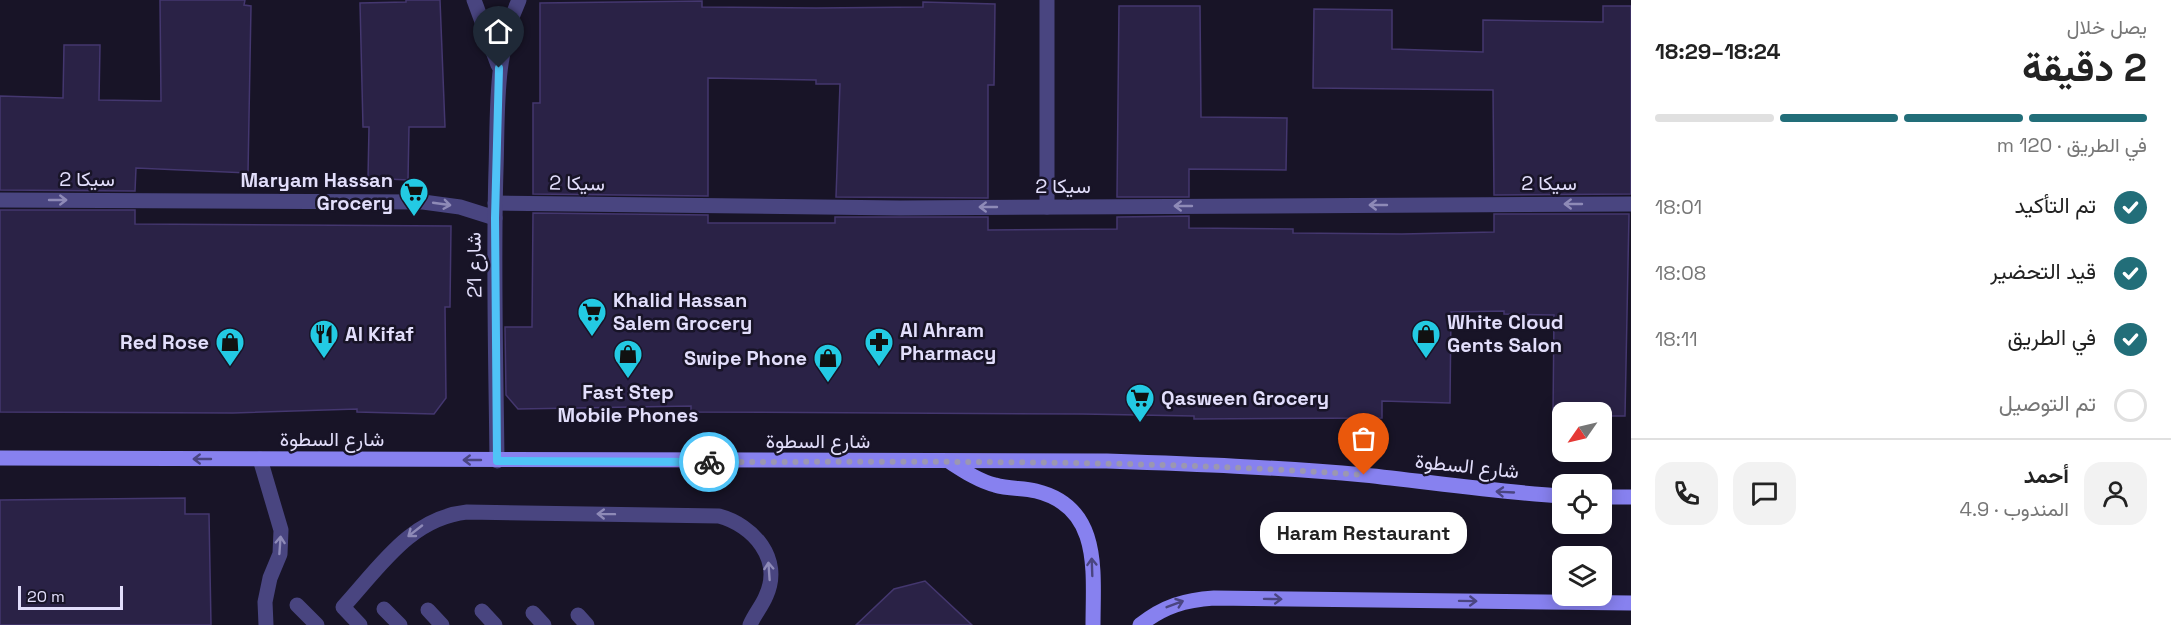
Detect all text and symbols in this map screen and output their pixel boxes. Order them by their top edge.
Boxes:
pin [473,6,524,68]
text: يصل خلال [2067,14,2147,40]
icon: home [482,15,515,48]
text: 18:24–18:29 [1655,37,1781,65]
text: 2 دقيقة [2022,43,2147,92]
text: في الطريق · 120 m [1997,132,2147,158]
street label: سيكا 2 [59,166,115,192]
place label: Maryam Hassan Grocery [240,167,393,216]
street label: سيكا 2 [549,170,605,196]
street label: سيكا 2 [1521,170,1577,196]
street label: سيكا 2 [1035,173,1091,199]
supermarket icon: Maryam Hassan Grocery [398,176,430,218]
text: تم التأكيد [2015,191,2096,219]
icon: check [2114,191,2147,224]
one-way arrow [48,194,68,206]
text: 18:01 [1655,194,1702,220]
one-way arrow [1563,198,1583,210]
one-way arrow [432,199,452,210]
one-way arrow [1368,199,1388,211]
one-way arrow [1173,200,1193,212]
one-way arrow [978,201,998,213]
street label: شارع 21 [460,232,489,298]
text: قيد التحضير [1990,257,2096,285]
icon: check [2114,257,2147,290]
text: 18:08 [1655,260,1706,286]
place label: Khalid Hassan Salem Grocery [613,287,752,336]
supermarket icon: Khalid Hassan Salem Grocery [576,296,608,338]
place label: White Cloud Gents Salon [1447,309,1564,358]
place label: Al Ahram Pharmacy [900,317,996,366]
restaurant icon: Al Kifaf [308,318,340,360]
shop icon: White Cloud Gents Salon [1410,318,1442,360]
place label: Al Kifaf [345,321,414,347]
text: في الطريق [2007,323,2096,351]
icon: check [2114,323,2147,356]
shop icon: Red Rose [214,326,246,368]
pharmacy icon: Al Ahram Pharmacy [863,326,895,368]
text: 18:11 [1655,326,1698,352]
place label: Red Rose [120,329,209,355]
shop icon: Fast Step Mobile Phones [612,338,644,380]
shop icon: Swipe Phone [812,342,844,384]
place label: Swipe Phone [684,345,807,371]
place label: Fast Step Mobile Phones [558,379,698,428]
supermarket icon: Qasween Grocery [1124,382,1156,424]
place label: Qasween Grocery [1161,385,1329,411]
text: تم التوصيل [1999,389,2096,417]
north arrow [1552,402,1612,462]
map controls [1552,402,1612,606]
pin [1338,413,1389,475]
icon: bag [1347,422,1380,455]
street label: شارع السطوة [280,426,384,453]
street label: شارع السطوة [766,428,870,455]
courier [679,432,739,492]
icon: bike [693,446,726,479]
street label: شارع السطوة [1414,448,1520,485]
one-way arrow [192,453,212,465]
one-way arrow [462,455,482,466]
text: أحمد [2024,461,2069,489]
button: phone [1655,462,1718,525]
button: chat [1733,462,1796,525]
button: person [2084,462,2147,525]
button: locate [1552,474,1612,534]
one-way arrow [1495,487,1515,498]
text: المندوب · 4.9 [1960,496,2069,522]
one-way arrow [596,508,616,520]
callout: Haram Restaurant [1260,511,1468,553]
text: Haram Restaurant [1277,520,1450,546]
one-way arrow [407,525,423,538]
one-way arrow [275,536,286,556]
button: layers [1552,546,1612,606]
one-way arrow [1087,557,1098,577]
one-way arrow [764,562,775,582]
scale bar [18,583,123,610]
text: 20 m [27,586,65,607]
one-way arrow [1262,593,1282,604]
one-way arrow [1457,595,1477,607]
one-way arrow [1165,598,1183,609]

